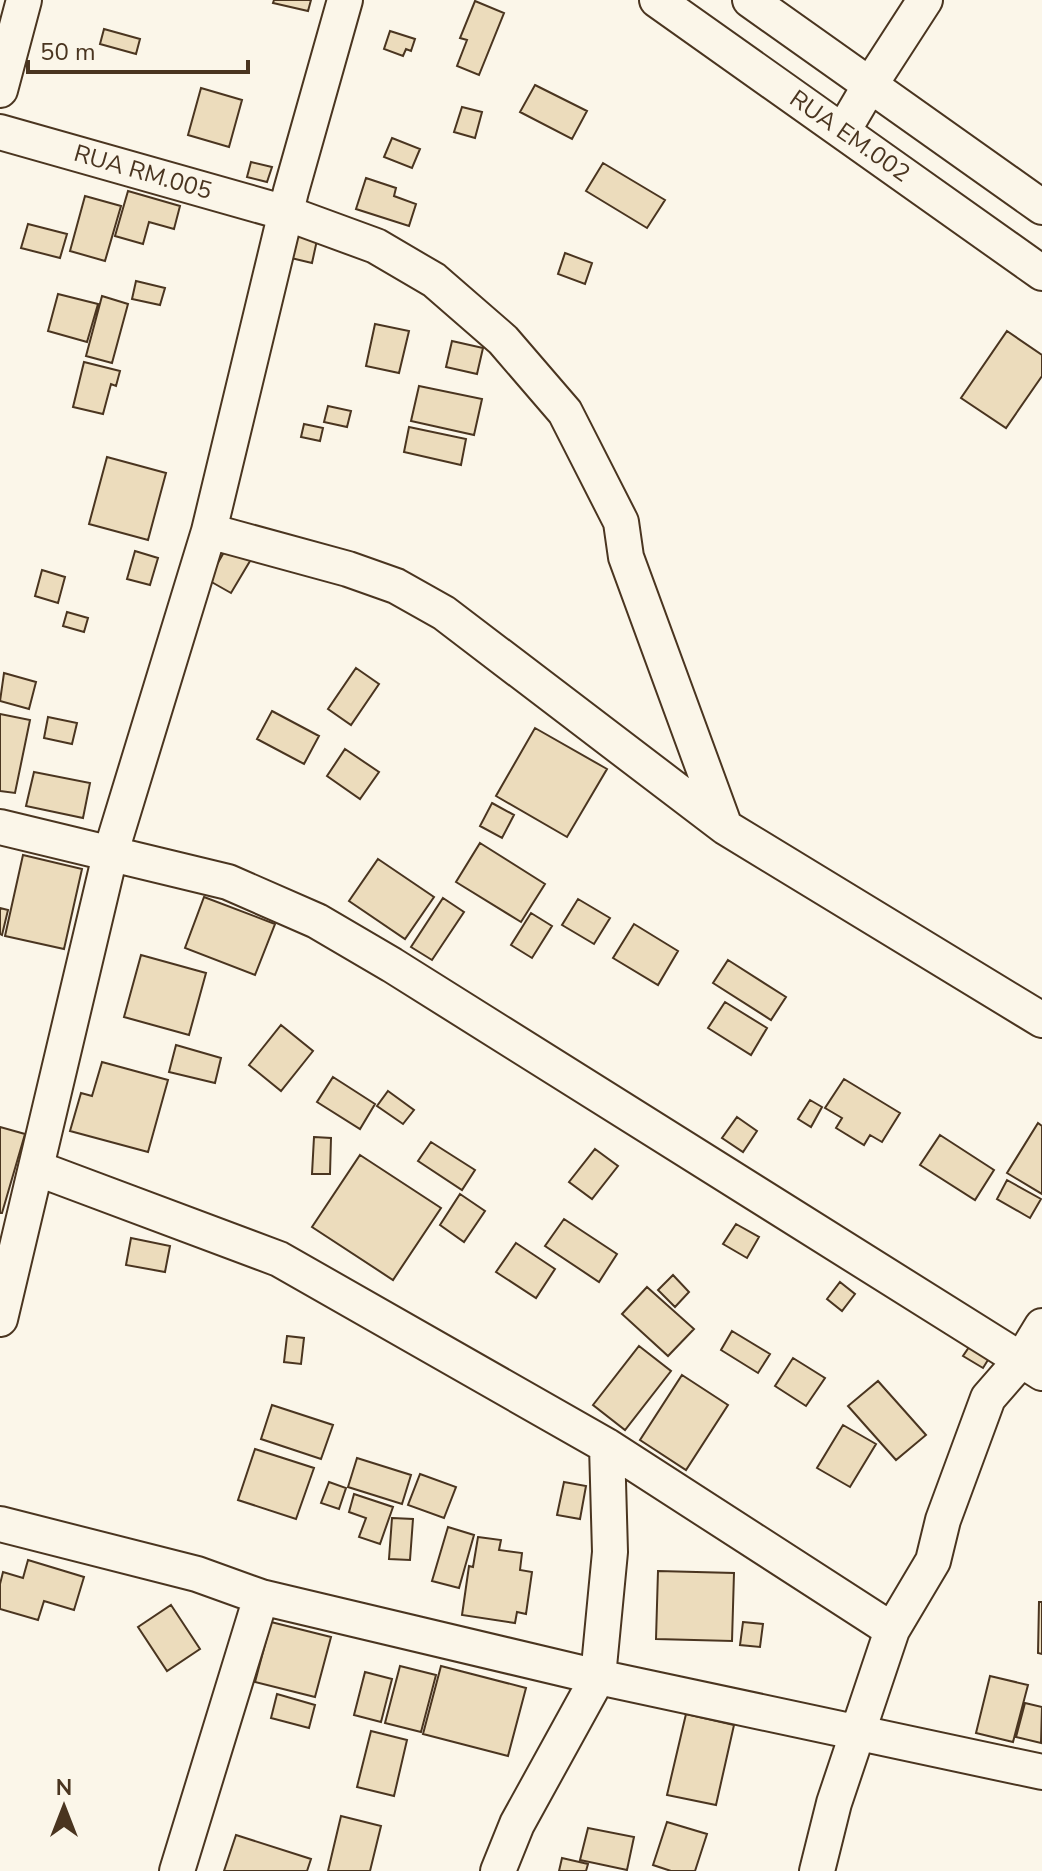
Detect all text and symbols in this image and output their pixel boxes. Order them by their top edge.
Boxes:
scale bar [28,24,248,74]
text: 50 m [40,36,96,68]
street label: RUA EM.002 [783,83,917,189]
street label: RUA RM.005 [70,137,216,207]
north arrow [24,1767,104,1847]
text: N [56,1773,72,1803]

